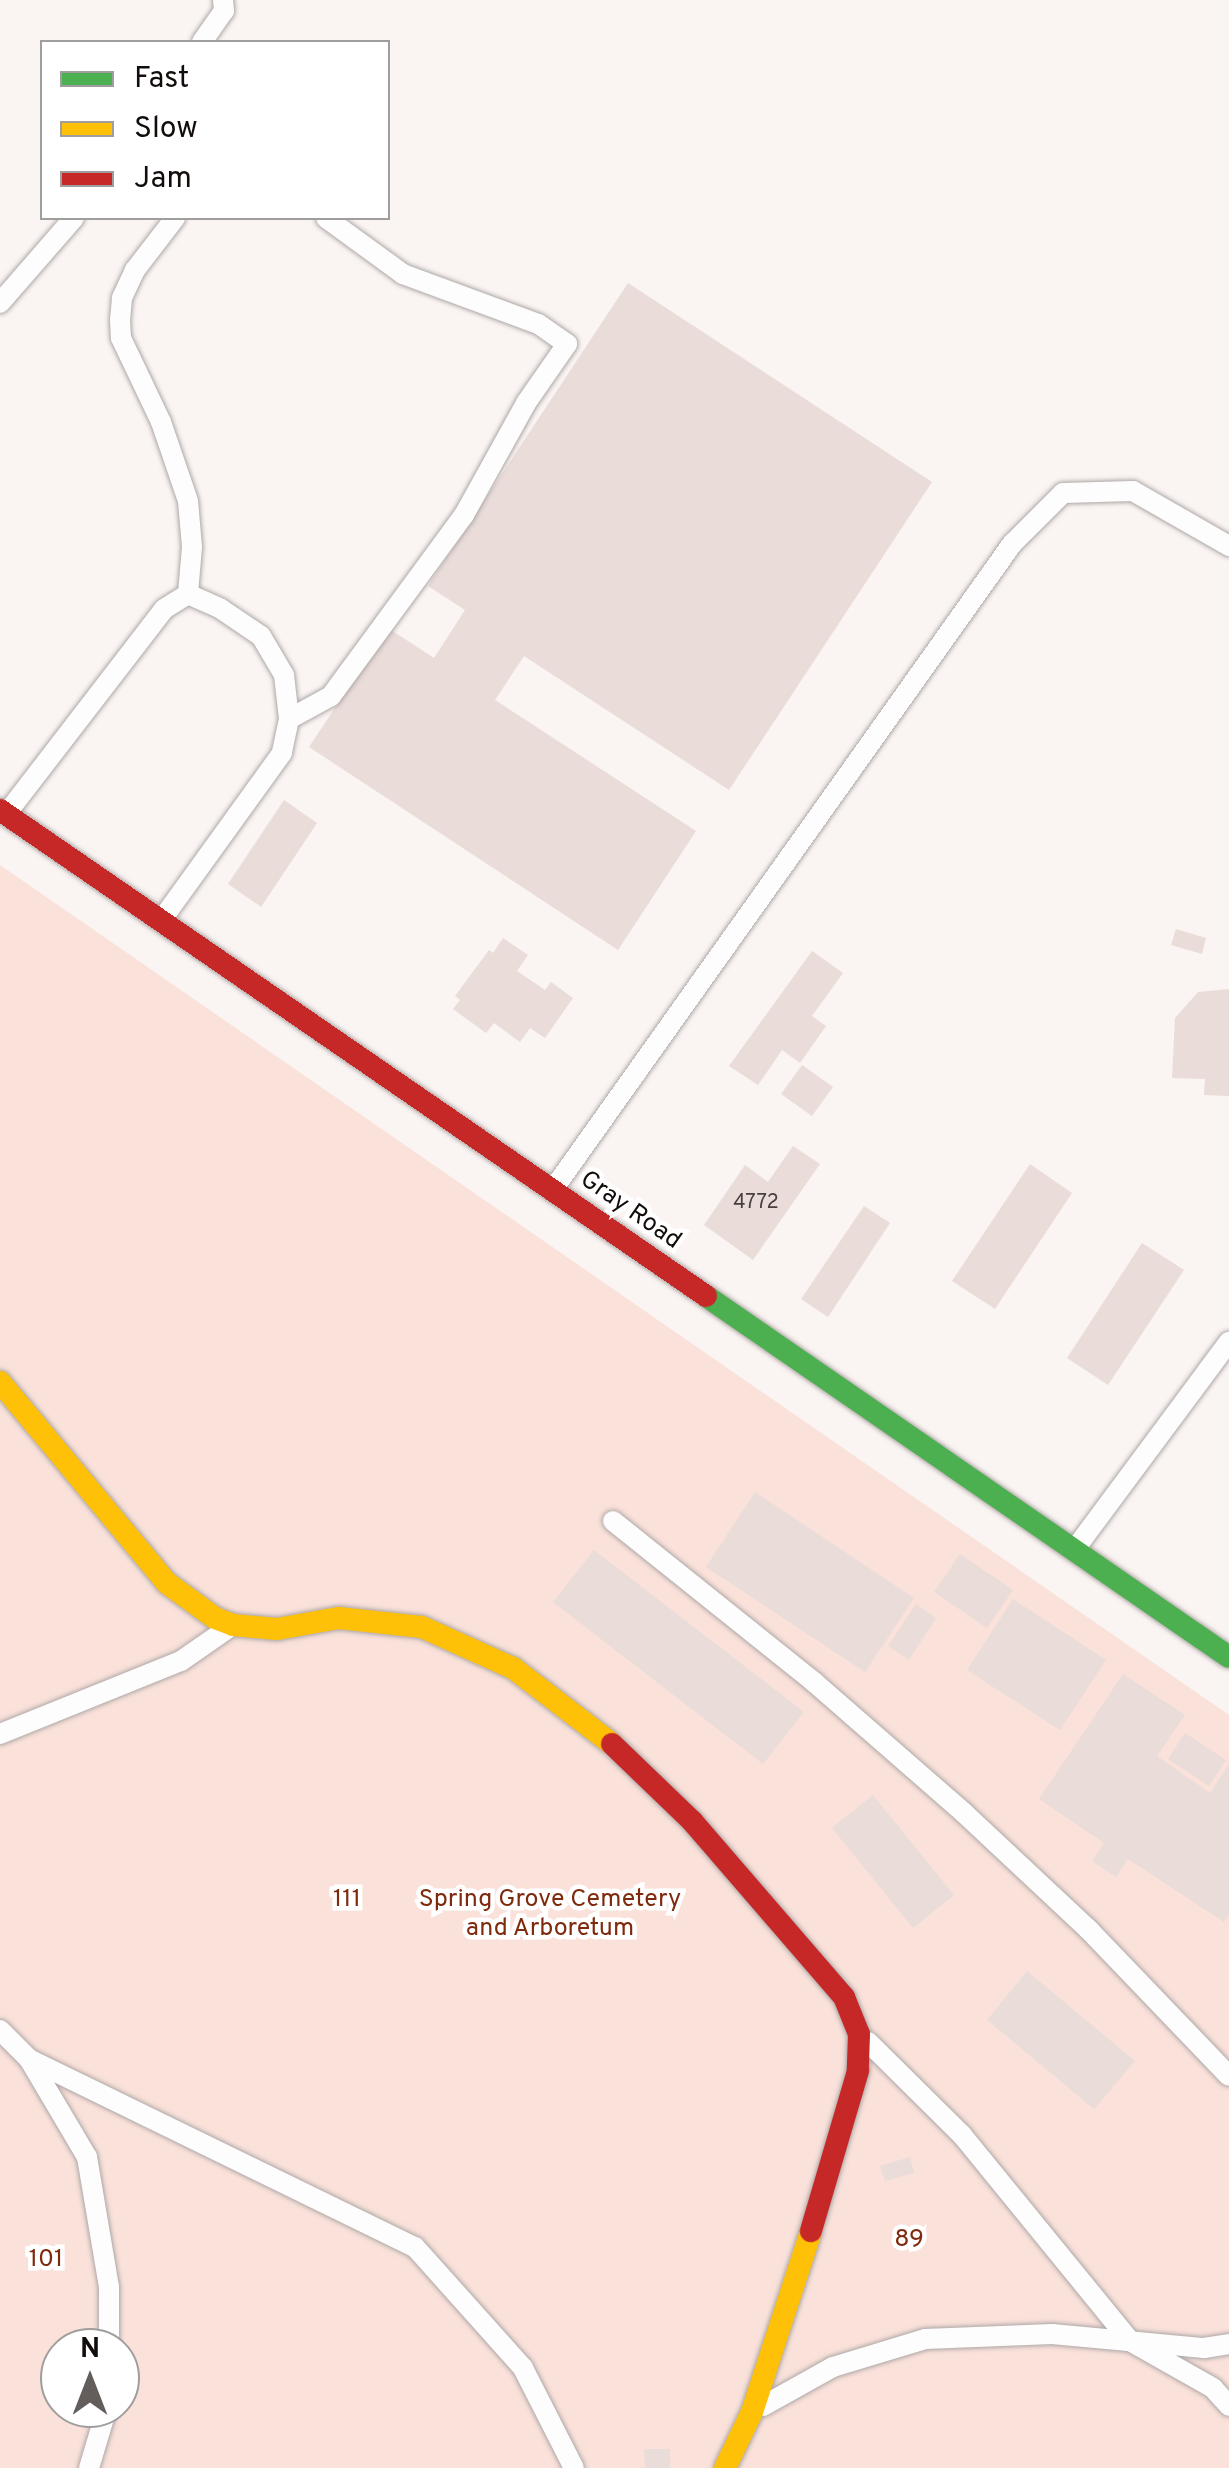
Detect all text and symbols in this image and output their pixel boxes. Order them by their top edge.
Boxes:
legend [40,40,390,220]
text: Fast [134,61,189,98]
text: Slow [134,111,198,148]
text: Jam [134,161,192,198]
street label: Gray Road [574,1165,686,1257]
house number: 4772 [733,1191,779,1215]
park label: 111 [333,1885,361,1915]
park label: Spring Grove Cemetery and Arboretum [419,1886,681,1945]
park label: 89 [894,2225,924,2255]
park label: 101 [29,2245,63,2275]
north arrow [40,2328,140,2428]
text: N [80,2332,100,2368]

